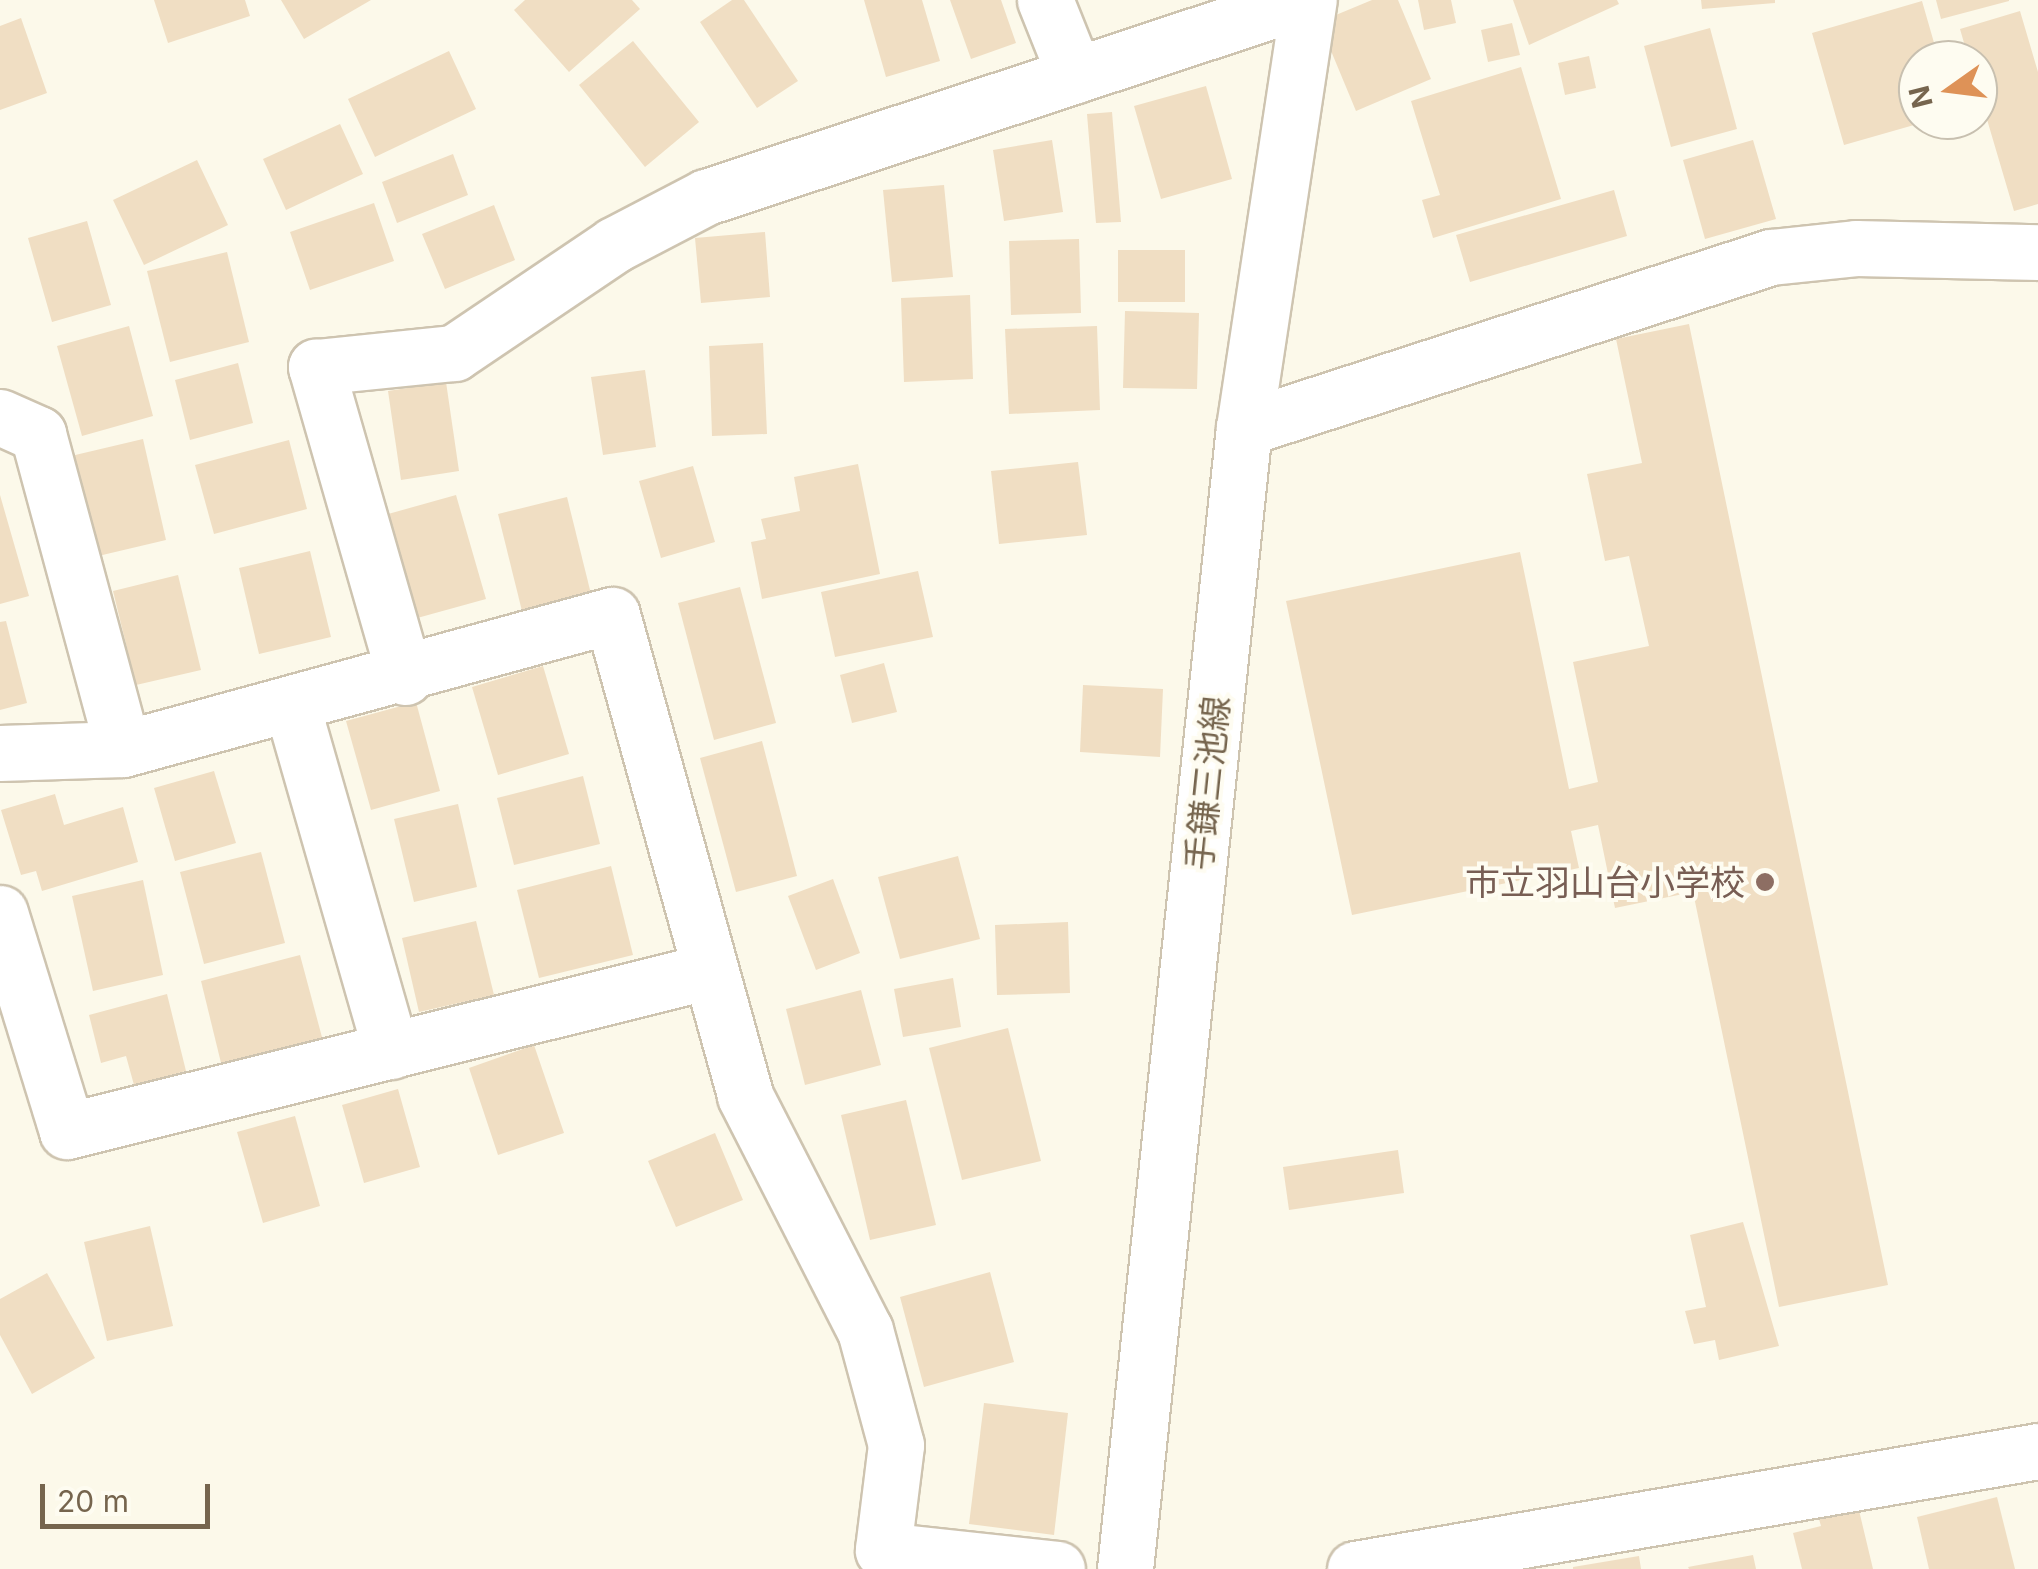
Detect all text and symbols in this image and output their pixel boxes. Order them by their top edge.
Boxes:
north arrow [1898,40,1998,140]
text: N [1902,82,1940,111]
street label: 手鎌三池線 [1177,694,1237,872]
place label: 市立羽山台小学校 [1465,861,1745,903]
marker: 市立羽山台小学校 [1754,871,1776,893]
scale bar [45,1464,215,1526]
text: 20 m [57,1483,129,1519]

